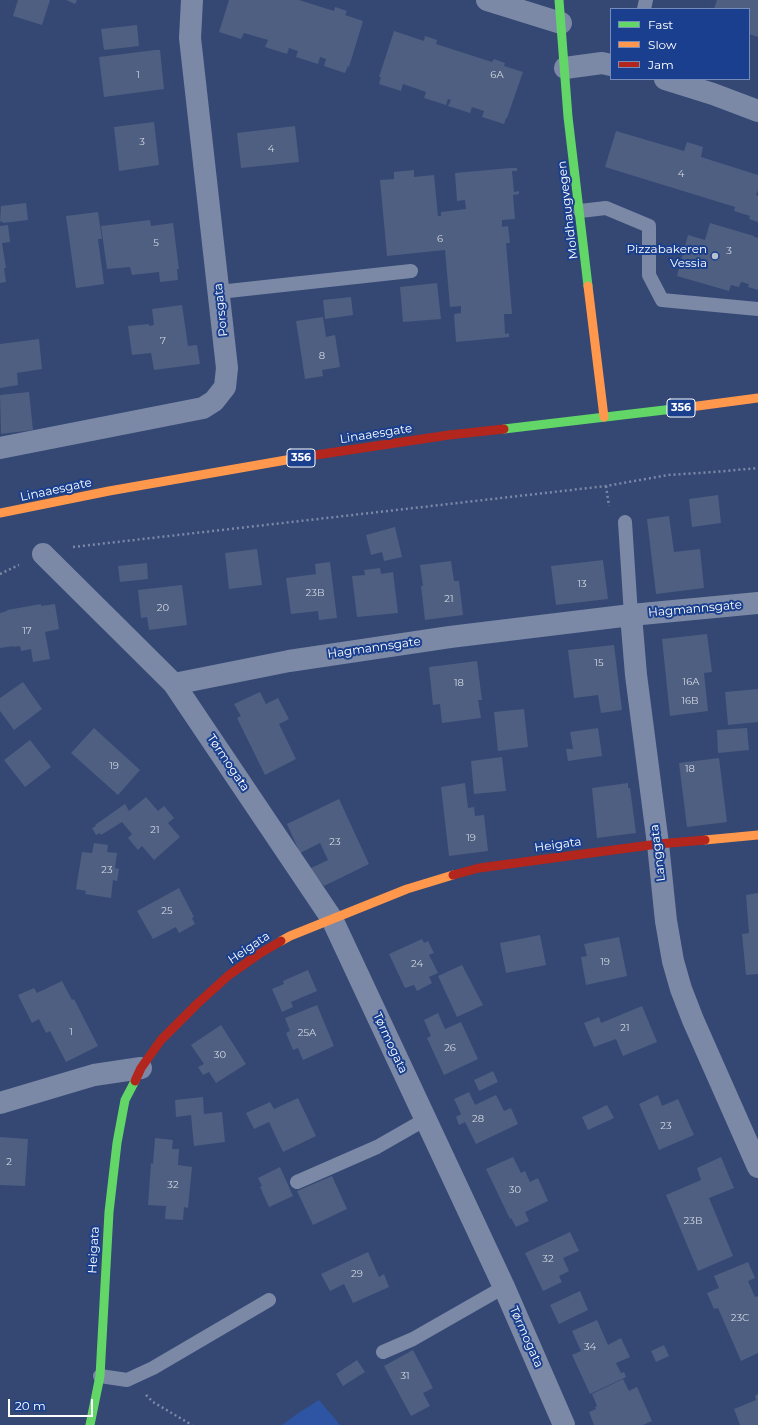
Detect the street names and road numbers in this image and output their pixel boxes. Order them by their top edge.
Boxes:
street label: Moldhaugvegen [555,160,581,260]
street label: Porsgata [211,283,231,337]
road number: 356 [667,399,695,417]
street label: Linaaesgate [339,421,413,447]
road number: 356 [287,449,315,467]
street label: Linaaesgate [19,475,93,505]
street label: Hagmannsgate [647,598,743,620]
street label: Hagmannsgate [326,634,422,662]
street label: Tørmogata [204,732,252,794]
street label: Langgata [647,824,669,882]
street label: Heigata [534,835,582,855]
street label: Heigata [225,929,273,967]
street label: Tørmogata [370,1010,410,1076]
street label: Heigata [86,1226,102,1274]
street label: Tørmogata [506,1304,546,1370]

